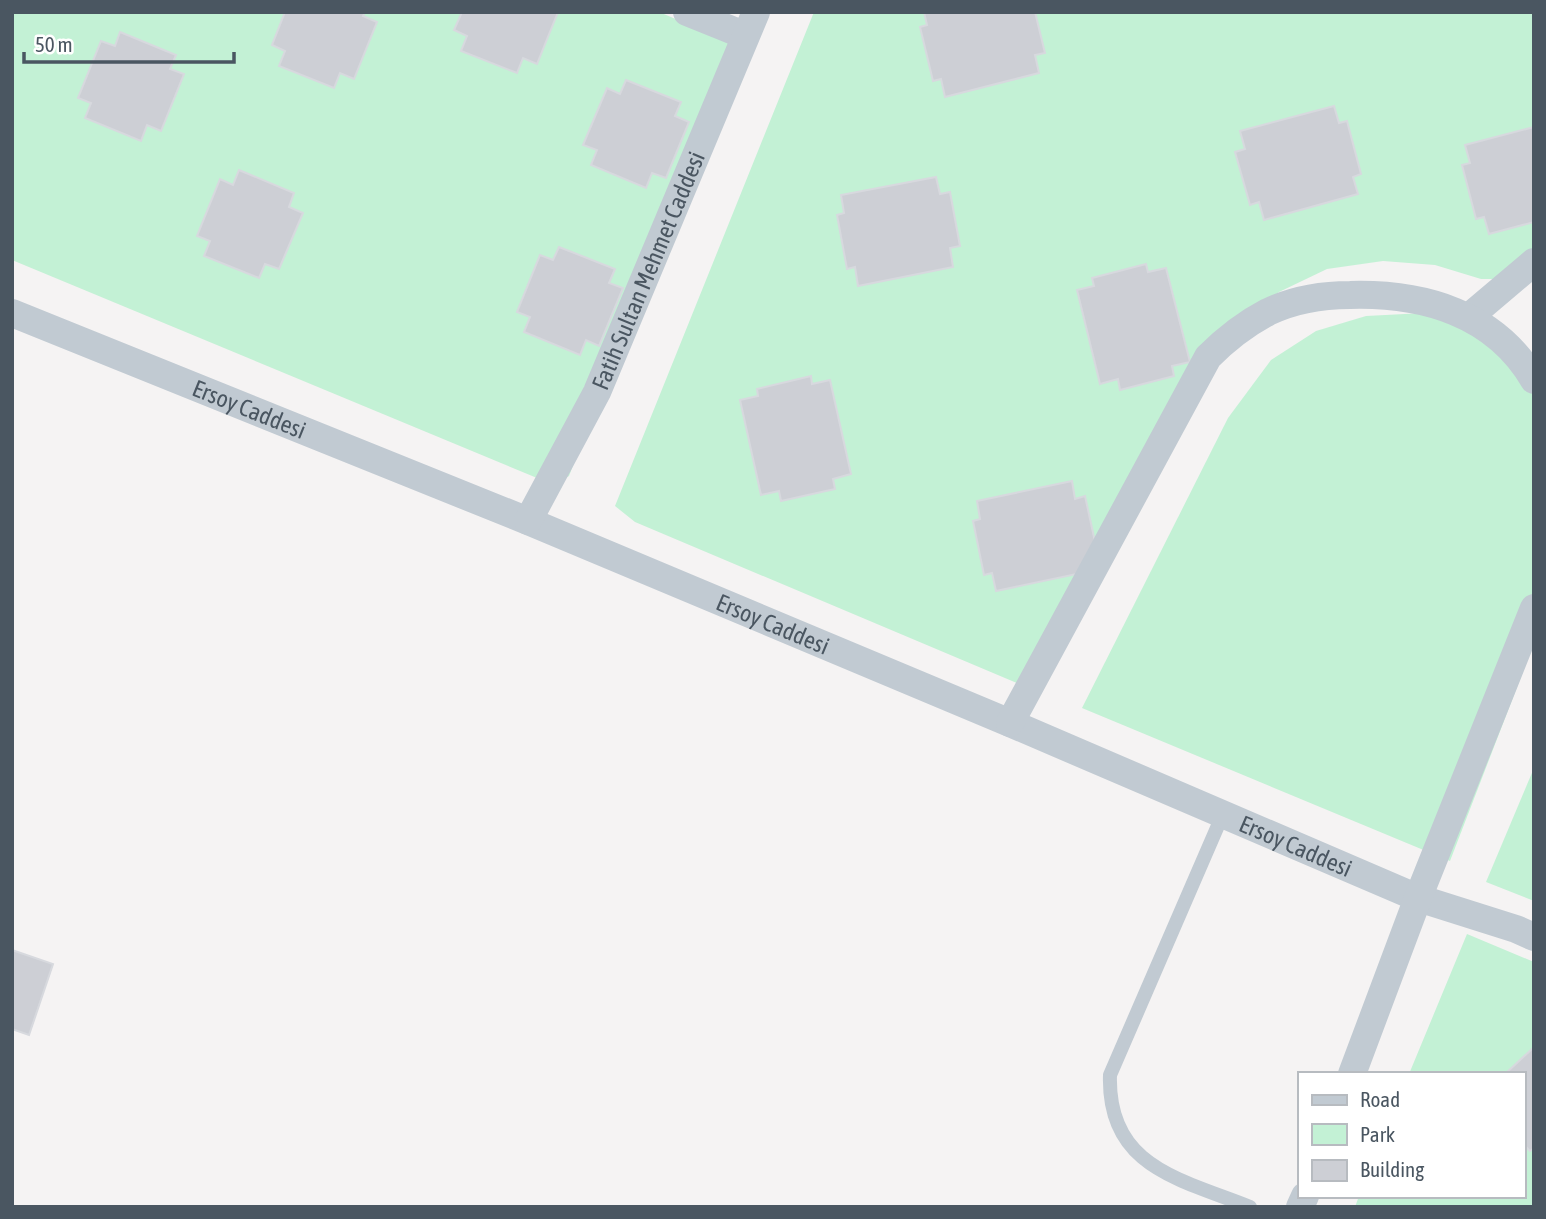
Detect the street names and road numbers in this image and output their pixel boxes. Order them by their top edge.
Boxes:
street label: Fatih Sultan Mehmet Caddesi [586,147,710,394]
street label: Ersoy Caddesi [189,374,310,444]
street label: Ersoy Caddesi [713,588,833,659]
street label: Ersoy Caddesi [1236,810,1356,882]

